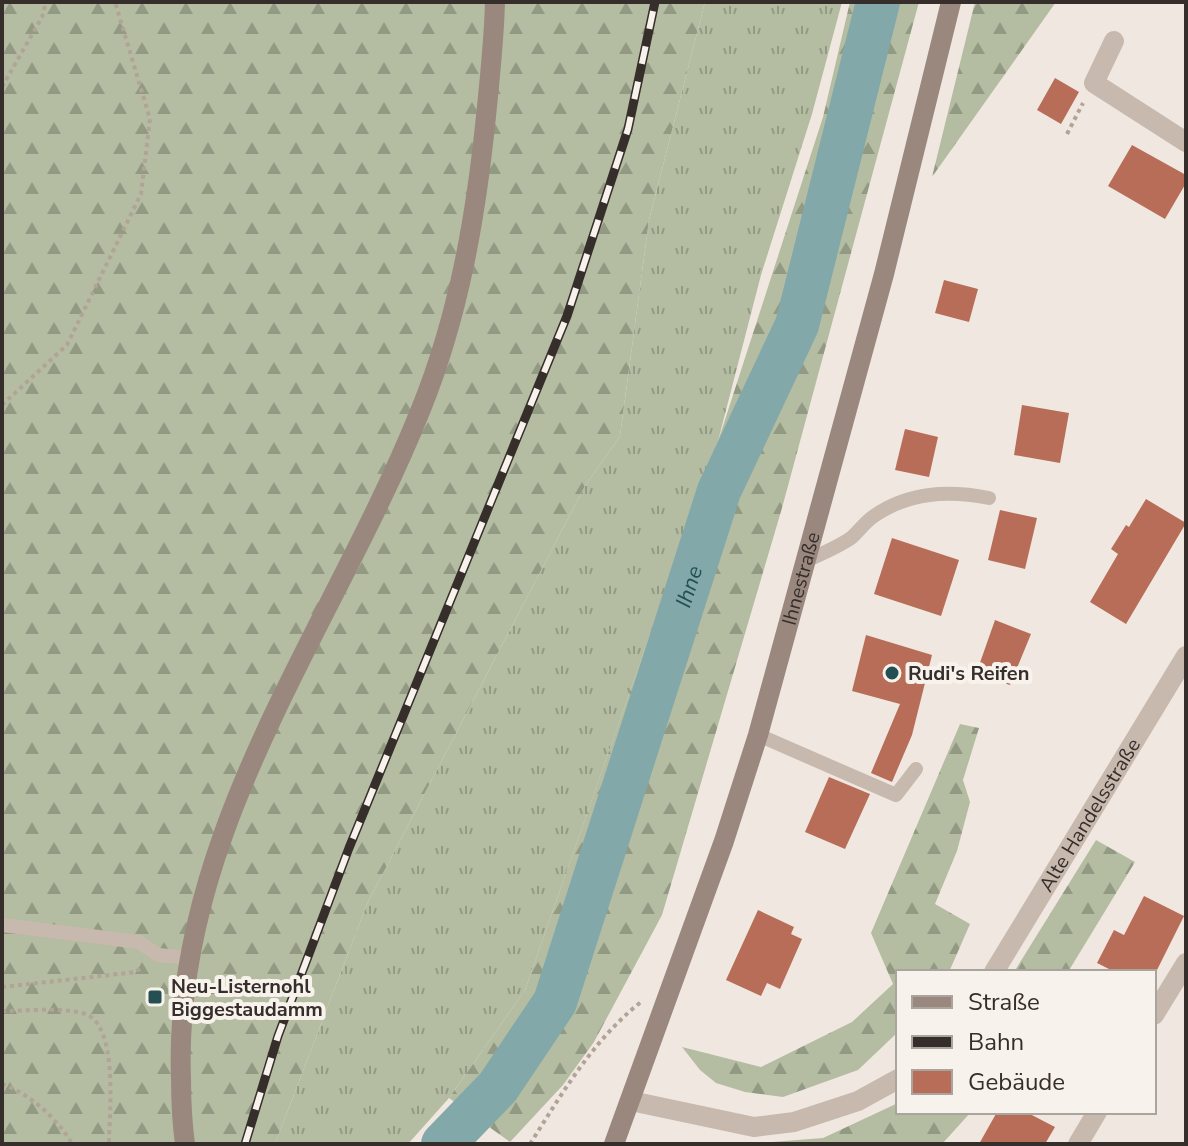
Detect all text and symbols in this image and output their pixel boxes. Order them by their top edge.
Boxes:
street label: Ihnestraße [776,529,827,628]
water label: Ihne [669,562,710,611]
place label: Rudi's Reifen [908,660,1029,687]
marker: Rudi's Reifen [883,664,901,682]
street label: Alte Handelsstraße [1033,733,1147,897]
legend [896,970,1156,1114]
place label: Neu-Listernohl Biggestaudamm [171,973,323,1023]
text: Straße [968,986,1040,1018]
marker: Neu-Listernohl Biggestaudamm [146,988,164,1006]
text: Bahn [968,1026,1024,1058]
text: Gebäude [968,1066,1065,1098]

